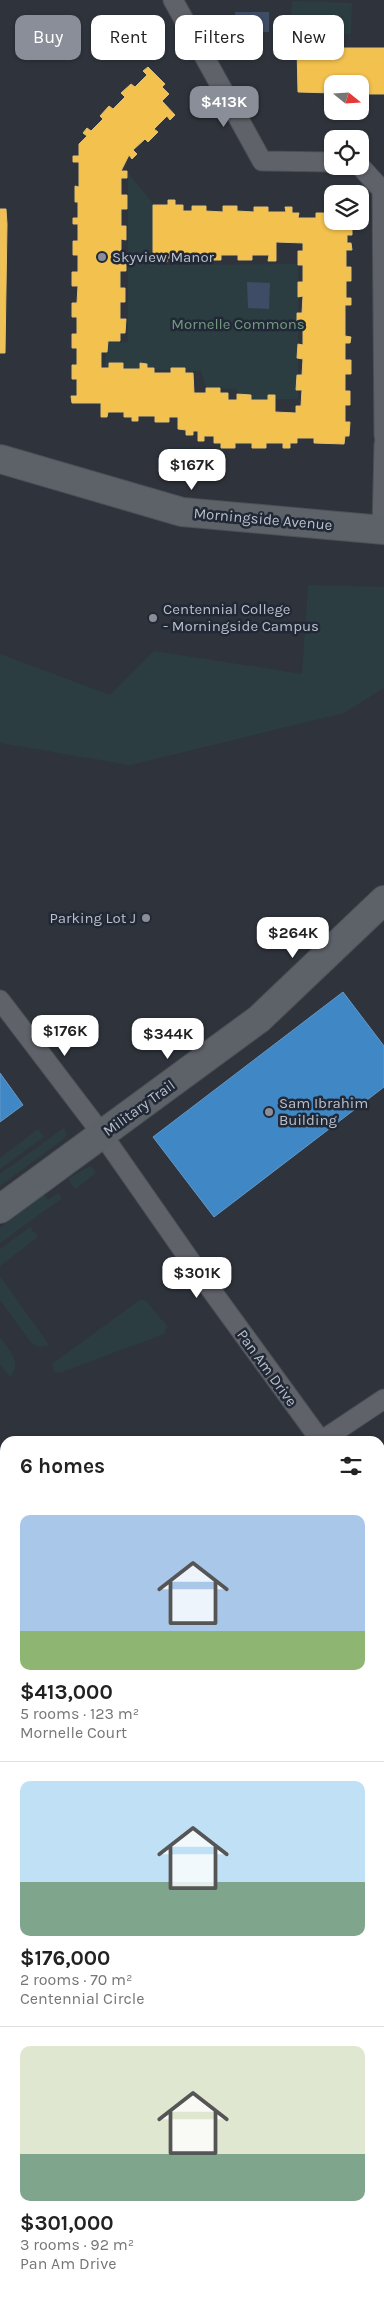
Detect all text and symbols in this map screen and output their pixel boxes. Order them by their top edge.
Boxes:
chip: Buy [15,15,81,60]
chip: Rent [91,15,165,60]
chip: Filters [175,15,263,60]
chip: New [273,15,344,60]
north arrow [324,75,369,120]
map controls [324,75,369,230]
pin: $413K [189,86,259,128]
text: $413K [201,92,247,111]
button: locate [324,130,369,175]
button: layers [324,185,369,230]
place label: Skyview Manor [112,248,215,266]
marker: Skyview Manor [96,251,108,263]
park label: Mornelle Commons [171,315,305,333]
pin: $167K [157,448,227,491]
text: $167K [170,455,214,474]
street label: Morningside Avenue [193,504,333,534]
place label: Centennial College - Morningside Campus [163,600,319,635]
marker: Centennial College - Morningside Campus [147,612,159,624]
place label: Parking Lot J [50,909,136,927]
marker: Parking Lot J [140,912,152,924]
pin: $264K [258,916,328,959]
text: $264K [268,923,318,942]
pin: $176K [30,1014,100,1057]
pin: $344K [133,1018,203,1060]
text: $176K [43,1021,87,1040]
text: $344K [143,1024,193,1043]
street label: Military Trail [100,1076,178,1140]
place label: Sam Ibrahim Building [279,1094,368,1129]
marker: Sam Ibrahim Building [263,1106,275,1118]
pin: $301K [162,1256,232,1299]
text: $301K [173,1263,221,1282]
street label: Pan Am Drive [233,1326,301,1410]
icon: filters [337,1452,365,1480]
text: 6 homes [20,1454,105,1478]
icon: home [148,1548,238,1638]
text: $413,000 [20,1680,113,1704]
text: 5 rooms · 123 m² [20,1704,139,1723]
text: Mornelle Court [20,1723,127,1742]
icon: home [148,1813,238,1903]
text: $176,000 [20,1946,110,1970]
text: 2 rooms · 70 m² [20,1970,132,1989]
text: Centennial Circle [20,1989,144,2008]
icon: home [148,2078,238,2168]
text: $301,000 [20,2211,113,2235]
text: 3 rooms · 92 m² [20,2235,134,2254]
text: Pan Am Drive [20,2254,116,2273]

